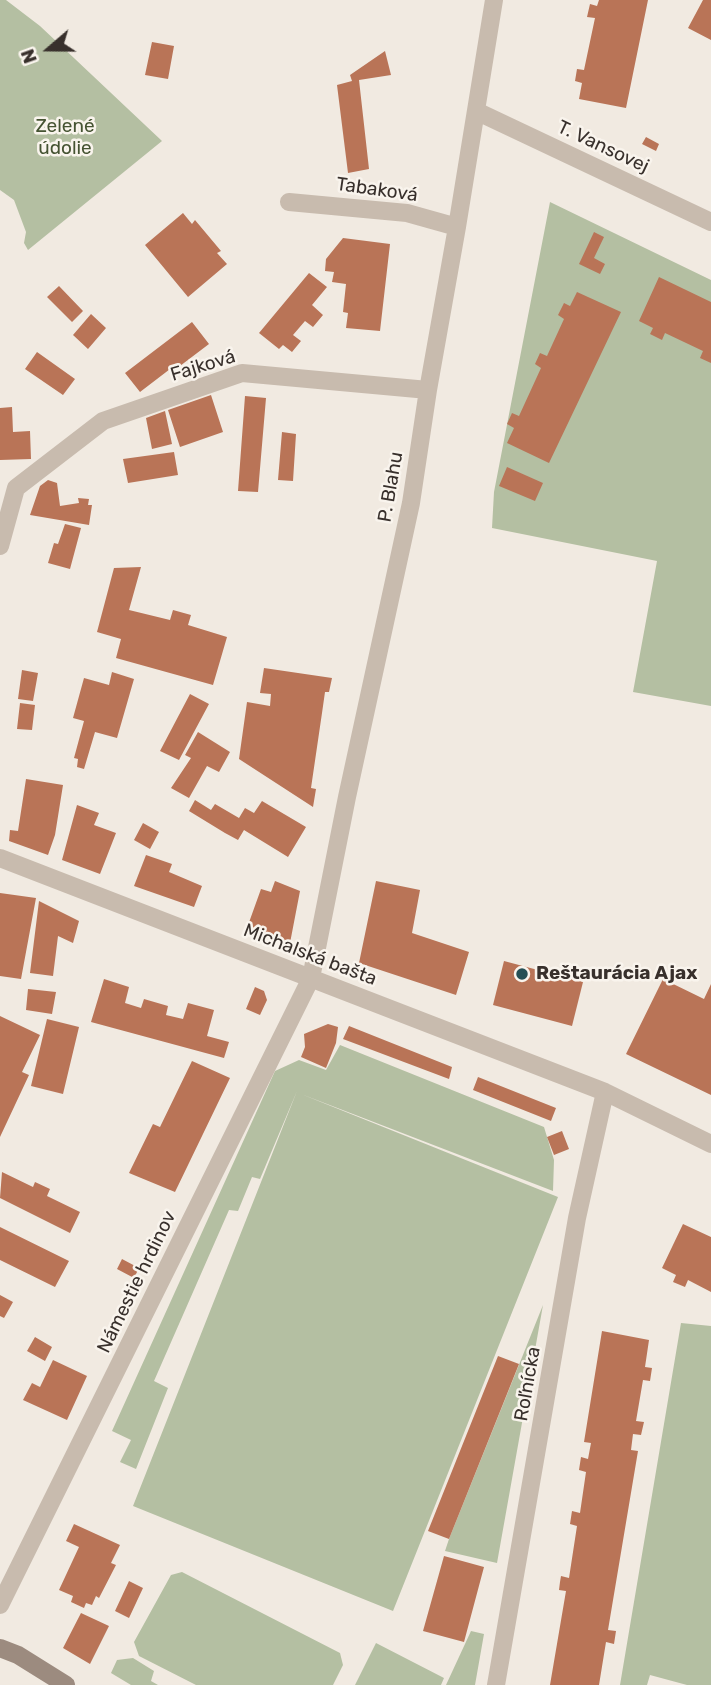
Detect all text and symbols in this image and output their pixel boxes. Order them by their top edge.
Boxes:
north arrow [14,14,84,84]
text: N [16,46,42,67]
park label: Zelené údolie [35,116,95,160]
street label: T. Vansovej [554,116,652,178]
street label: Tabaková [335,173,419,207]
street label: Fajková [168,345,238,387]
street label: P. Blahu [374,450,408,524]
street label: Michalská bašta [240,919,380,991]
place label: Reštaurácia Ajax [536,963,697,985]
marker: Reštaurácia Ajax [514,966,530,982]
street label: Námestie hrdinov [93,1207,181,1357]
street label: Roľnícka [510,1345,546,1423]

